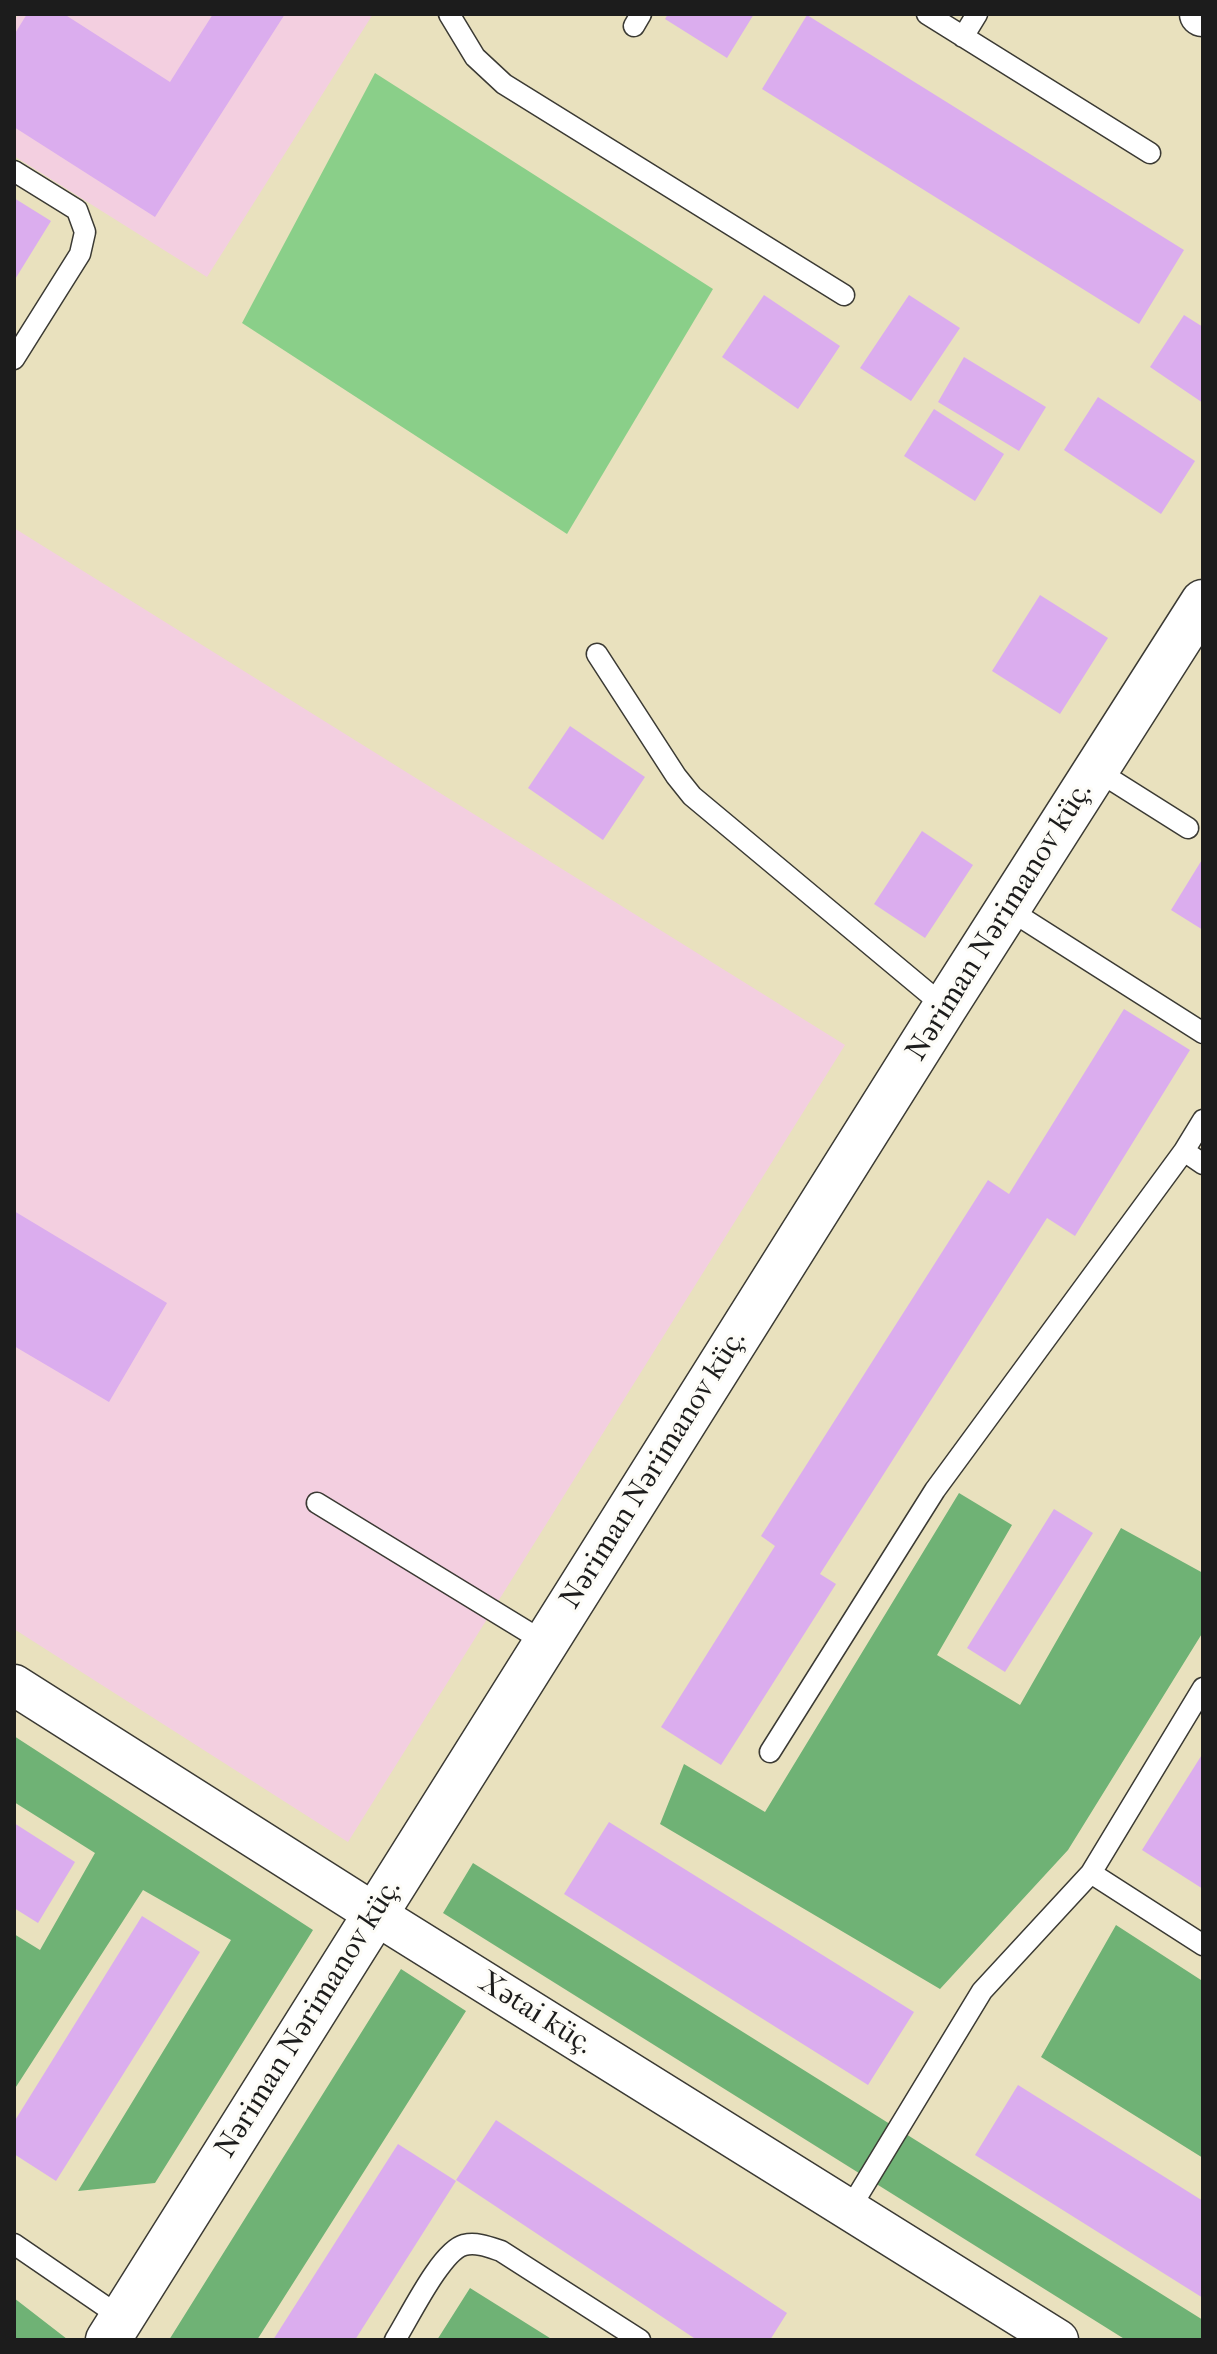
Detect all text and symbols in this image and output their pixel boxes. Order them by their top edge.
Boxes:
street label: Nəriman Nərimanov küç. [899,776,1101,1068]
street label: Nəriman Nərimanov küç. [553,1324,755,1616]
street label: Nəriman Nərimanov küç. [208,1873,410,2165]
street label: Xətai küç. [471,1965,599,2063]

